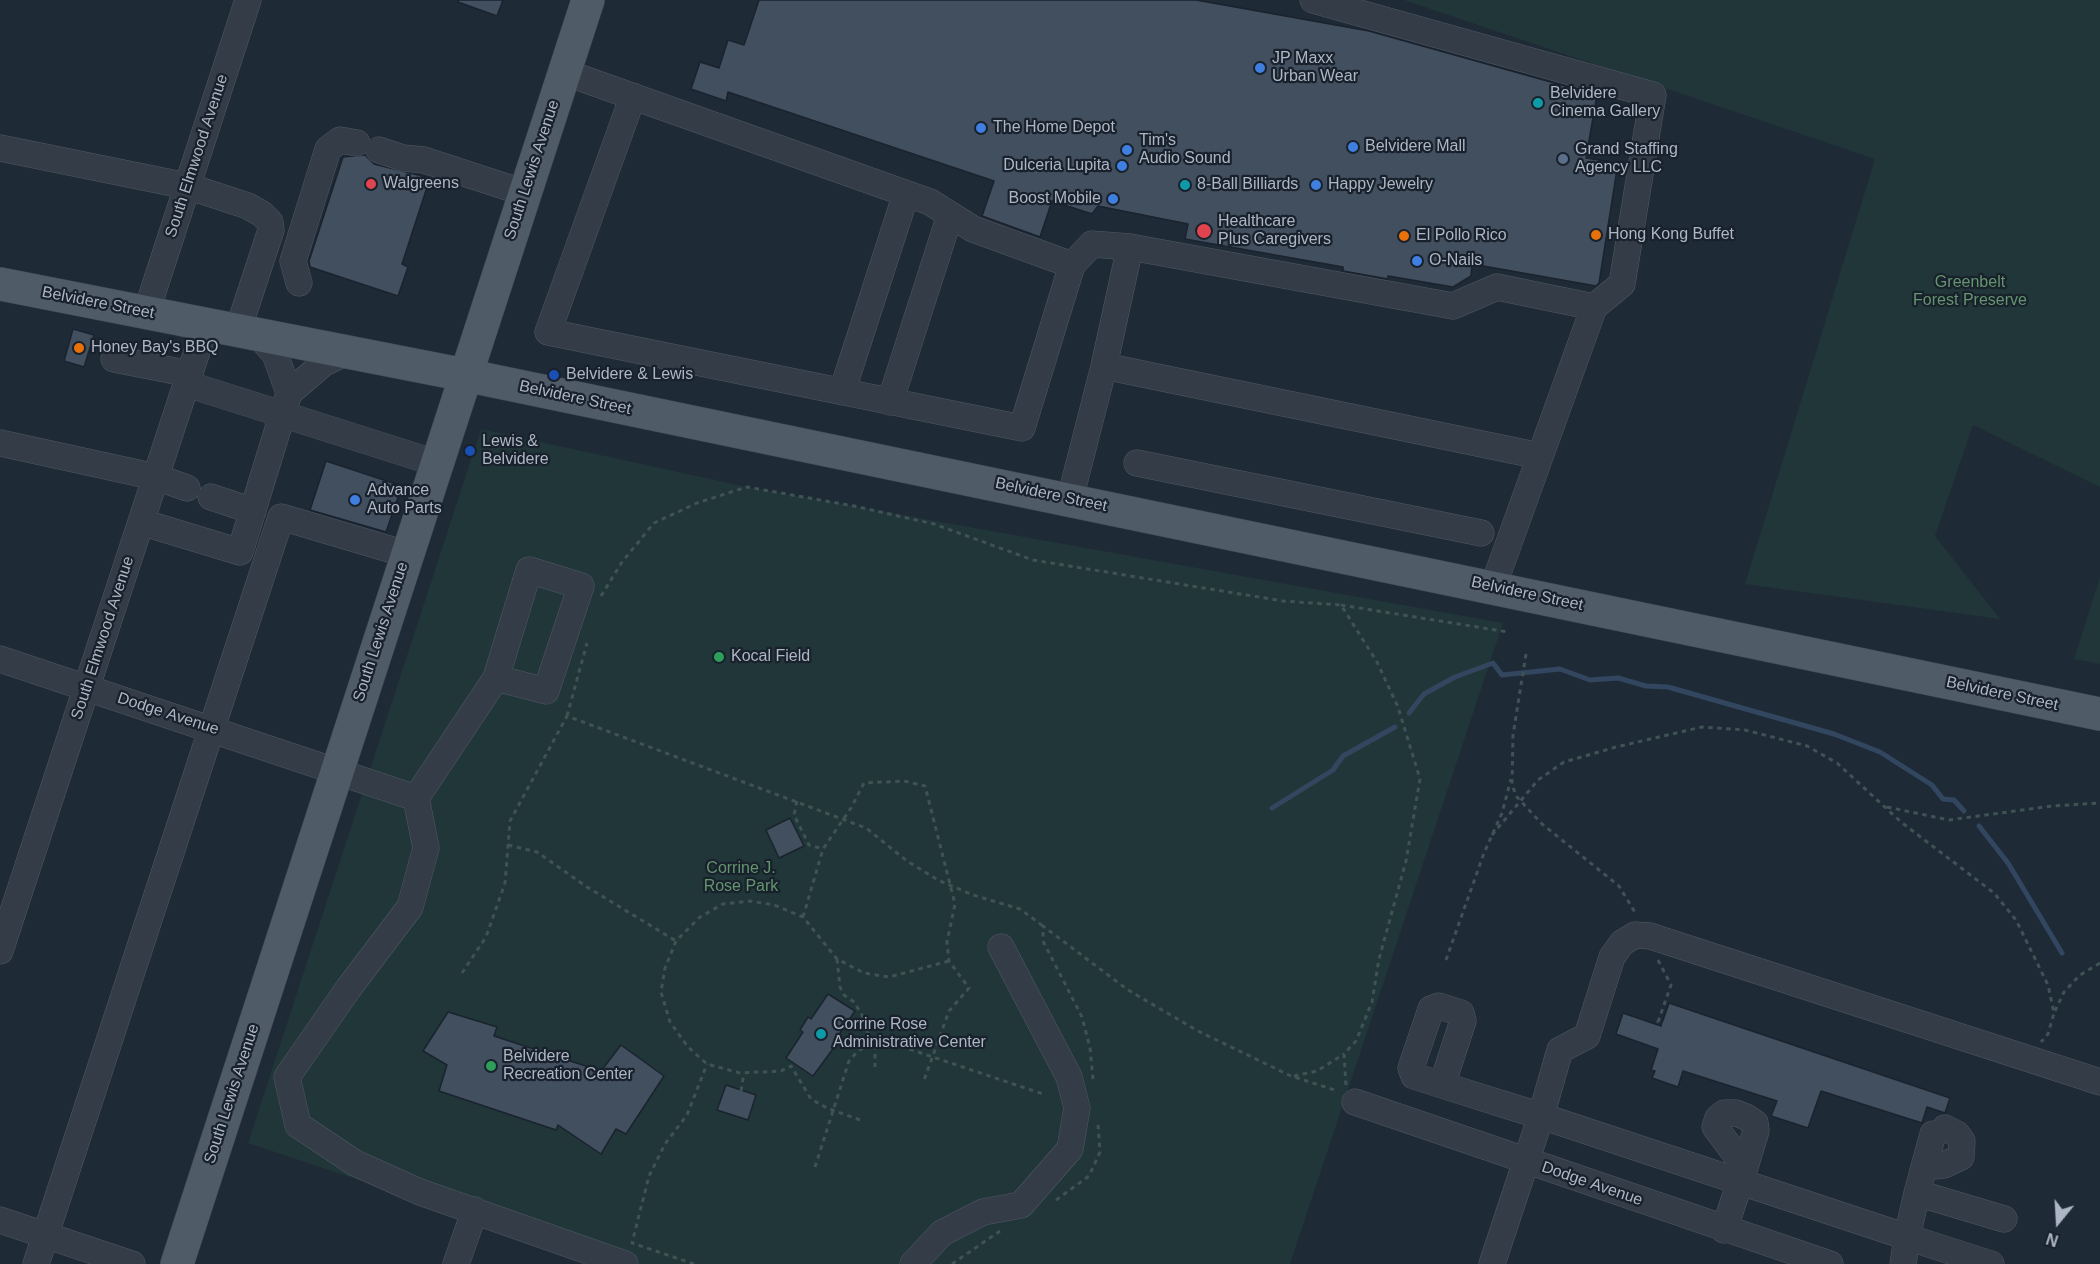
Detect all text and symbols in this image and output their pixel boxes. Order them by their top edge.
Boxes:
place label: JP Maxx Urban Wear [1272,49,1358,87]
marker: JP Maxx Urban Wear [1253,61,1267,75]
street label: South Elmwood Avenue [162,72,232,240]
place label: Belvidere Cinema Gallery [1550,84,1660,122]
marker: Belvidere Cinema Gallery [1531,96,1545,110]
street label: South Lewis Avenue [500,98,564,242]
place label: The Home Depot [993,118,1115,138]
marker: The Home Depot [974,121,988,135]
place label: Tim's Audio Sound [1139,131,1231,169]
place label: Belvidere Mall [1365,137,1465,157]
marker: Belvidere Mall [1346,140,1360,154]
place label: Grand Staffing Agency LLC [1575,140,1678,178]
marker: Tim's Audio Sound [1120,143,1134,157]
marker: Grand Staffing Agency LLC [1556,152,1570,166]
place label: Dulceria Lupita [1003,156,1110,176]
marker: Dulceria Lupita [1115,159,1129,173]
place label: Walgreens [383,174,459,194]
place label: 8-Ball Billiards [1197,175,1298,195]
place label: Happy Jewelry [1328,175,1433,195]
marker: Walgreens [364,177,378,191]
marker: 8-Ball Billiards [1178,178,1192,192]
marker: Happy Jewelry [1309,178,1323,192]
place label: Boost Mobile [1009,189,1101,209]
marker: Boost Mobile [1106,192,1120,206]
place label: Healthcare Plus Caregivers [1218,212,1331,250]
marker: Healthcare Plus Caregivers [1195,222,1213,240]
place label: Hong Kong Buffet [1608,225,1734,245]
place label: El Pollo Rico [1416,226,1507,246]
marker: Hong Kong Buffet [1589,228,1603,242]
marker: El Pollo Rico [1397,229,1411,243]
place label: O-Nails [1429,251,1482,271]
marker: O-Nails [1410,254,1424,268]
park label: Greenbelt Forest Preserve [1913,273,2027,311]
street label: Belvidere Street [40,283,156,323]
place label: Honey Bay's BBQ [91,338,219,358]
marker: Honey Bay's BBQ [72,341,86,355]
place label: Belvidere & Lewis [566,365,693,385]
marker: Belvidere & Lewis [547,368,561,382]
street label: Belvidere Street [517,377,633,419]
place label: Lewis & Belvidere [482,432,549,470]
marker: Lewis & Belvidere [463,444,477,458]
street label: Belvidere Street [993,474,1109,516]
place label: Advance Auto Parts [367,481,442,519]
marker: Advance Auto Parts [348,493,362,507]
street label: South Elmwood Avenue [68,554,138,722]
street label: South Lewis Avenue [349,560,413,704]
street label: Belvidere Street [1469,573,1585,615]
place label: Kocal Field [731,647,810,667]
marker: Kocal Field [712,650,726,664]
street label: Belvidere Street [1944,673,2060,715]
street label: Dodge Avenue [115,689,221,739]
park label: Corrine J. Rose Park [704,859,778,897]
place label: Corrine Rose Administrative Center [833,1015,986,1053]
street label: South Lewis Avenue [200,1022,264,1166]
marker: Corrine Rose Administrative Center [814,1027,828,1041]
place label: Belvidere Recreation Center [503,1047,633,1085]
marker: Belvidere Recreation Center [484,1059,498,1073]
street label: Dodge Avenue [1539,1158,1645,1210]
north arrow [2028,1192,2088,1252]
text: N [2044,1230,2060,1249]

